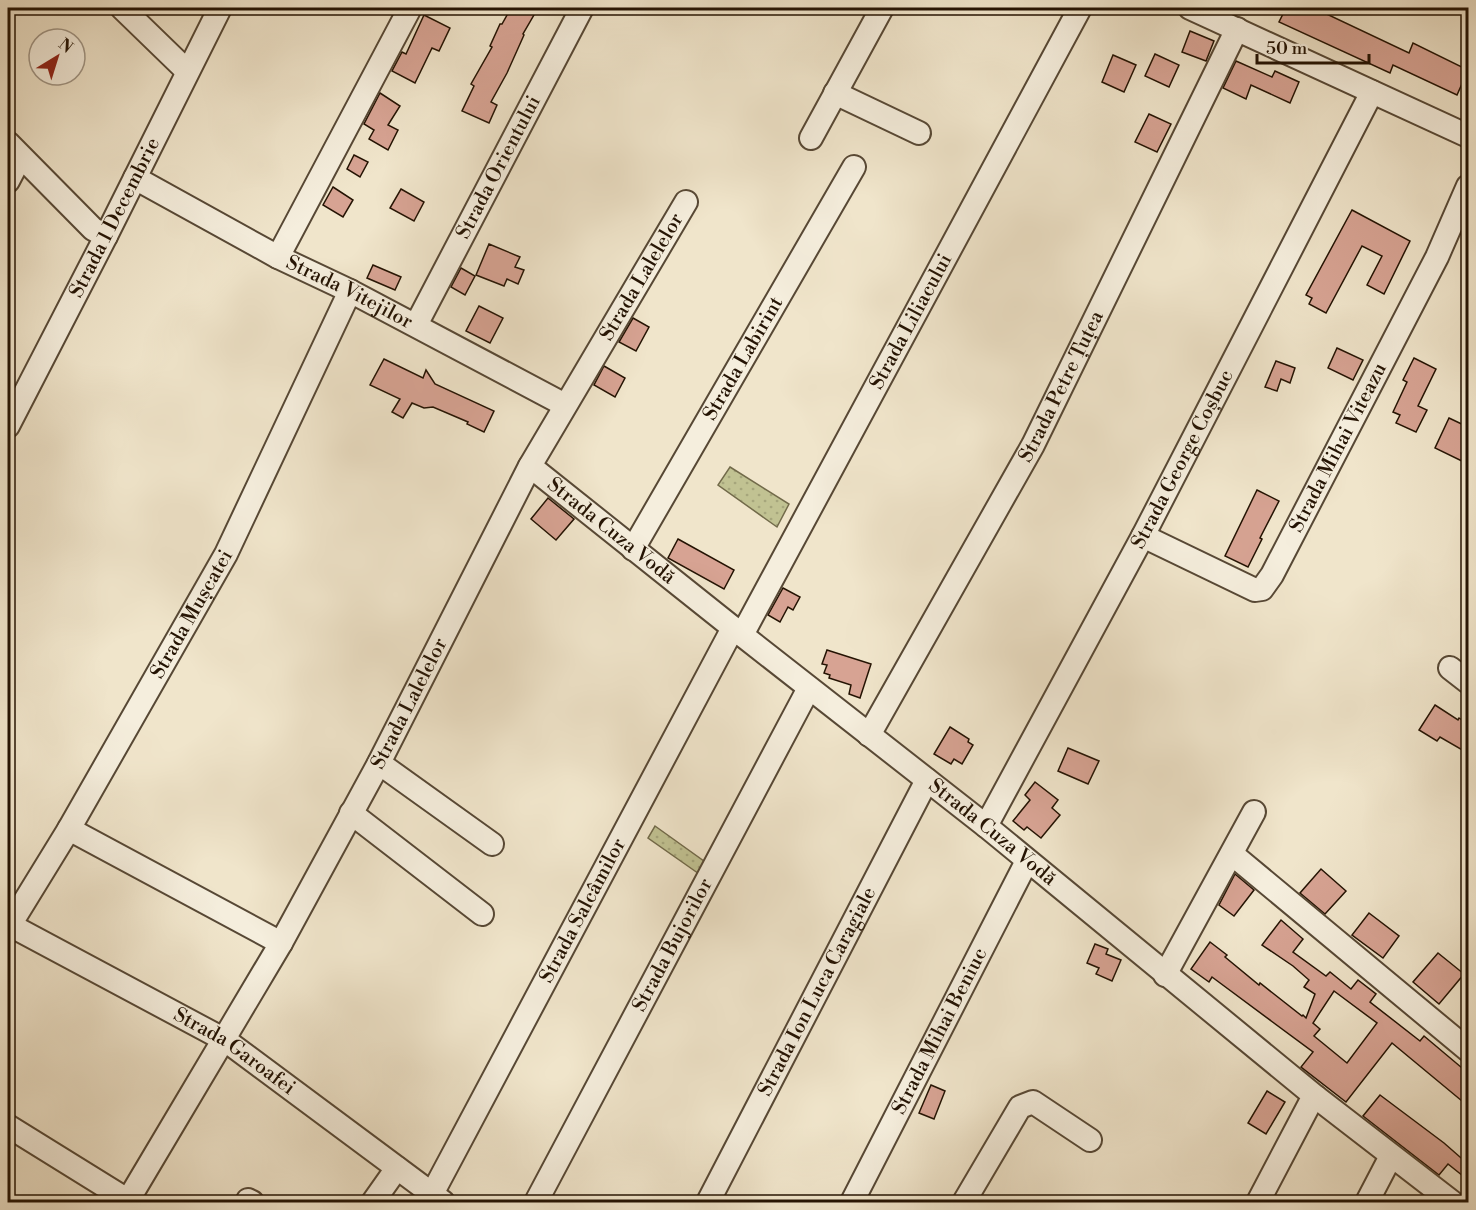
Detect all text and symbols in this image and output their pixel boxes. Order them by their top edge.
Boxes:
north arrow [27,27,87,87]
scale bar [1257,27,1370,65]
text: N [54,34,77,58]
text: 50 m [1266,37,1308,60]
street label: Strada Orientului [451,91,547,243]
street label: Strada 1 Decembrie [64,134,166,302]
street label: Strada Lalelelor [594,208,689,345]
street label: Strada Liliacului [864,249,958,394]
street label: Strada Vitejilor [282,250,417,335]
street label: Strada Labirint [698,292,789,425]
street label: Strada Petre Țuțea [1013,306,1110,467]
street label: Strada Mihai Viteazu [1284,358,1393,537]
street label: Strada George Coșbuc [1126,365,1239,553]
street label: Strada Cuza Vodă [542,472,681,590]
street label: Strada Mușcatei [145,545,239,683]
street label: Strada Lalelelor [365,633,453,773]
street label: Strada Cuza Vodă [924,773,1062,892]
street label: Strada Salcâmilor [534,833,632,987]
street label: Strada Bujorilor [627,874,718,1016]
street label: Strada Ion Luca Caragiale [753,883,882,1101]
street label: Strada Mihai Beniuc [886,944,993,1119]
street label: Strada Garoafei [169,1002,301,1101]

